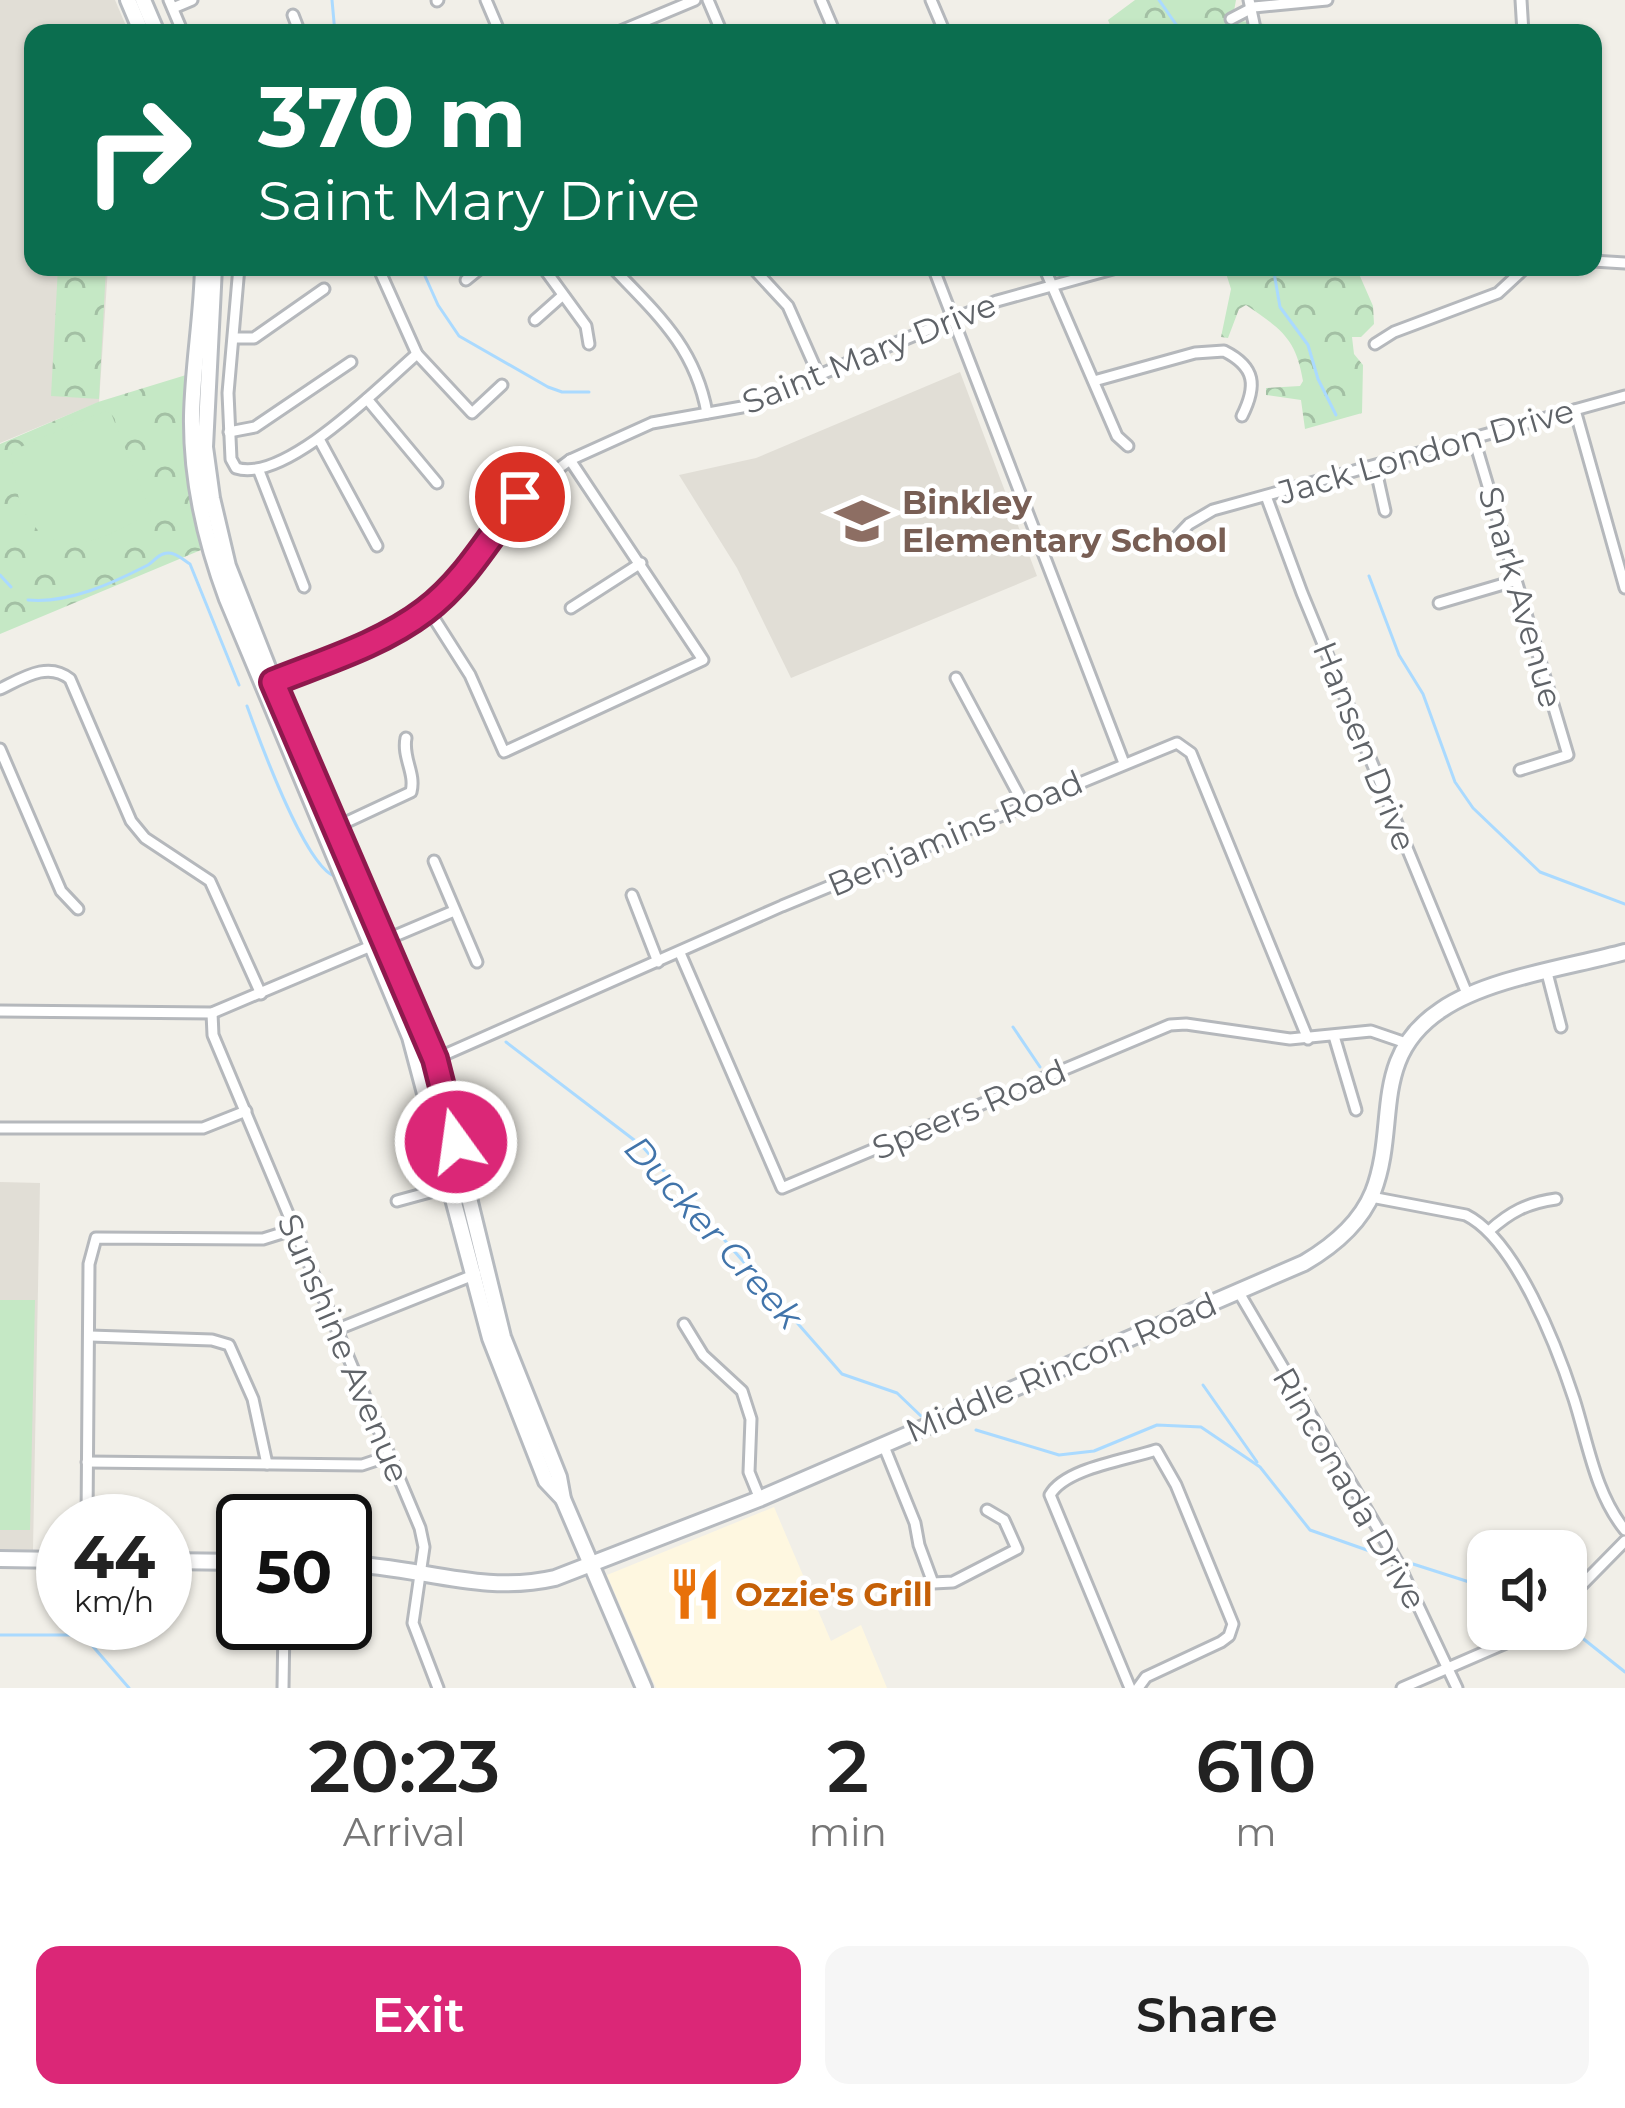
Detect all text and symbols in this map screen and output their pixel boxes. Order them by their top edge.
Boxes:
text: 370 m [258,66,526,168]
icon: right [60,72,216,228]
text: Saint Mary Drive [258,168,700,234]
street label: Saint Mary Drive [736,284,1002,422]
street label: Jack London Drive [1273,390,1578,513]
pin [469,446,571,548]
icon: arrive [487,464,553,530]
place label: Binkley Elementary School [902,482,1227,560]
street label: Snark Avenue [1470,482,1572,712]
school or university icon: Binkley Elementary School [833,492,891,550]
street label: Hansen Drive [1305,636,1425,856]
street label: Benjamins Road [822,761,1088,905]
street label: Speers Road [866,1050,1072,1168]
position arrow [393,1079,519,1205]
water label: Ducker Creek [616,1126,813,1339]
street label: Sunshine Avenue [269,1208,419,1488]
street label: Middle Rincon Road [900,1283,1222,1451]
street label: Rinconada Drive [1264,1360,1436,1616]
speed limit sign: 50 [216,1494,372,1650]
text: 44 [73,1520,155,1593]
map controls [1467,1530,1587,1650]
button: sound [1467,1530,1587,1650]
restaurant icon: Ozzie's Grill [666,1565,724,1623]
place label: Ozzie's Grill [735,1574,933,1614]
text: km/h [74,1583,154,1620]
text: 20:23 [308,1722,500,1810]
text: 2 [827,1722,869,1810]
text: 610 [1195,1722,1316,1810]
text: Arrival [343,1808,466,1856]
text: min [809,1808,887,1856]
text: m [1235,1808,1277,1856]
button: Exit [36,1946,801,2084]
button: Share [825,1946,1589,2084]

